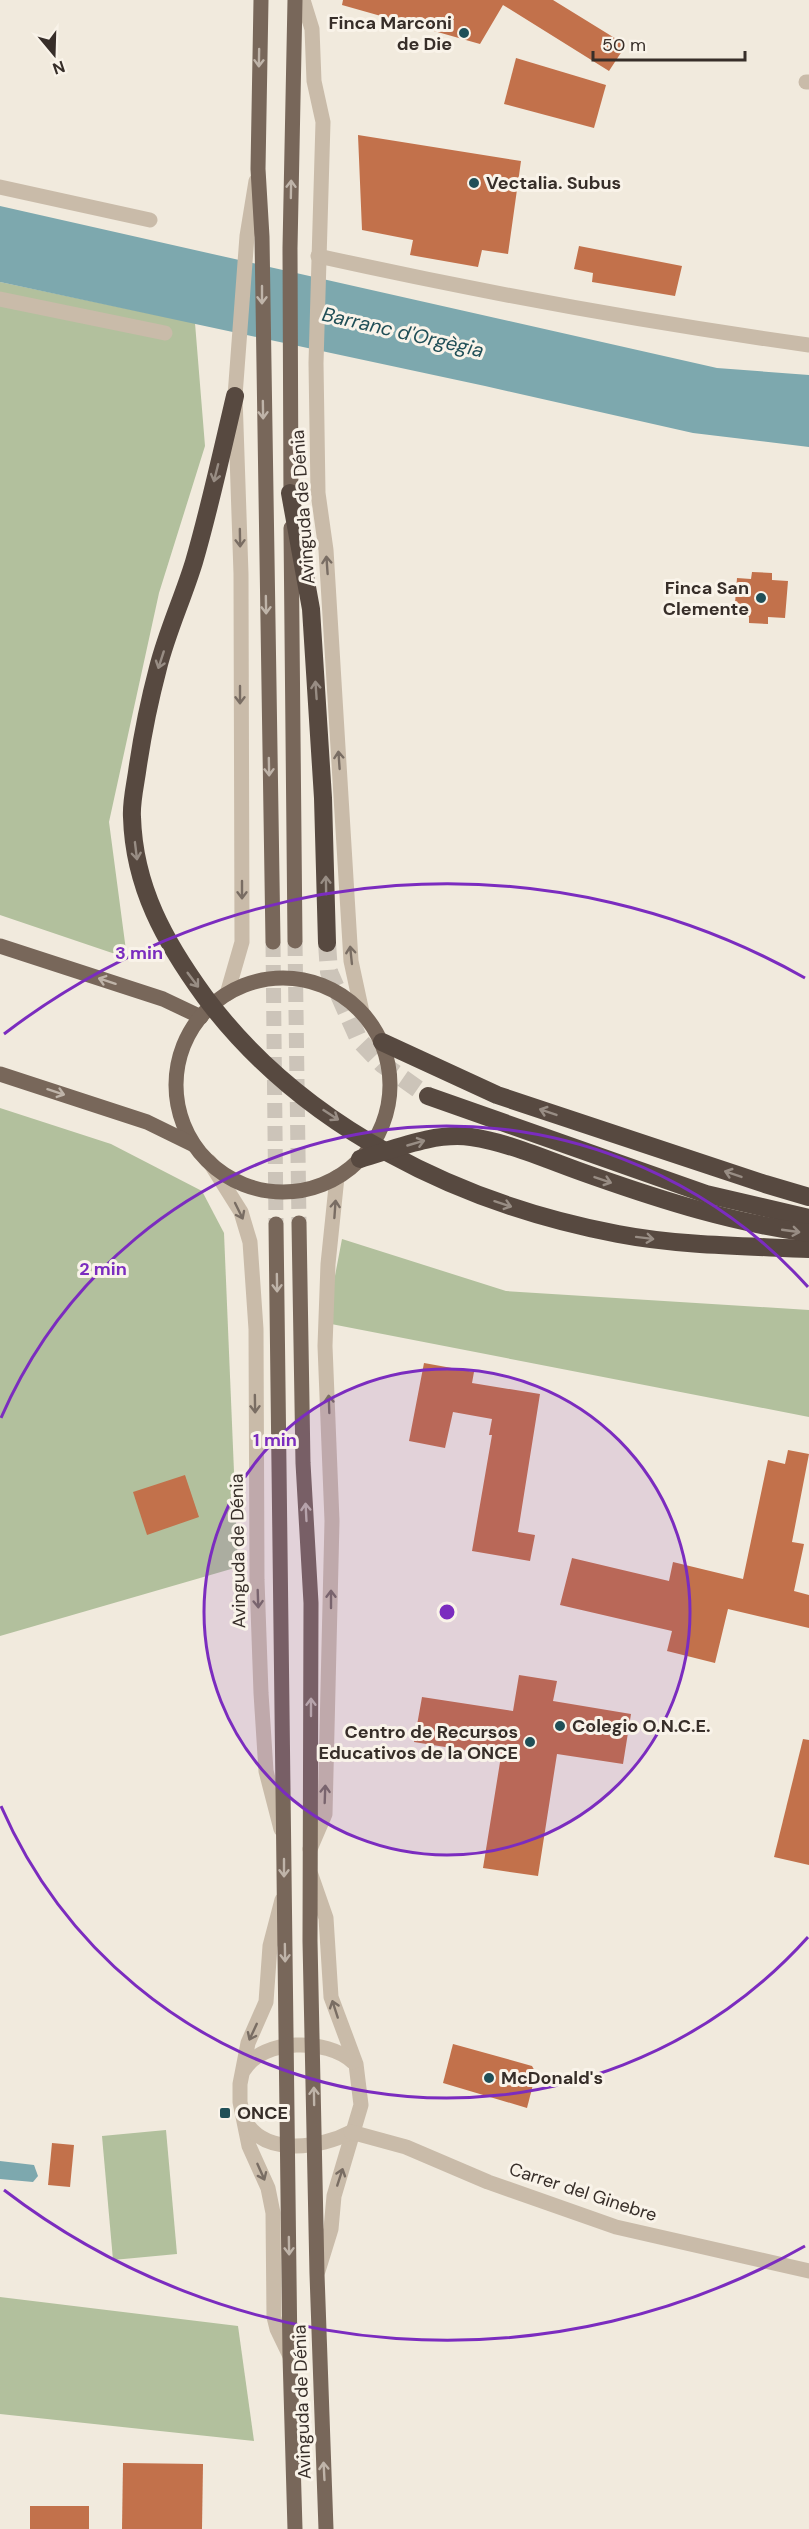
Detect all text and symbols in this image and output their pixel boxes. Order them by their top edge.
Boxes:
place label: Finca Marconi de Die [329,11,452,56]
north arrow [24,24,84,84]
scale bar [593,24,744,62]
marker: Finca Marconi de Die [457,26,471,40]
text: 50 m [602,33,646,57]
one-way arrow [253,48,265,68]
text: N [50,56,68,80]
place label: Vectalia. Subus [486,171,621,195]
marker: Vectalia. Subus [467,176,481,190]
one-way arrow [285,180,297,200]
one-way arrow [256,284,268,304]
water label: Barranc d'Orgègia [320,301,486,363]
one-way arrow [257,400,268,420]
street label: Avinguda de Dénia [286,429,320,585]
one-way arrow [210,463,222,482]
one-way arrow [234,528,246,548]
one-way arrow [321,556,332,576]
place label: Finca San Clemente [663,576,749,621]
marker: Finca San Clemente [754,591,768,605]
one-way arrow [260,595,272,615]
one-way arrow [154,650,165,669]
one-way arrow [311,680,322,700]
one-way arrow [234,685,246,705]
one-way arrow [333,750,344,770]
one-way arrow [264,756,275,776]
one-way arrow [131,841,142,861]
one-way arrow [320,875,331,895]
one-way arrow [236,880,248,900]
text: 3 min [115,941,163,965]
one-way arrow [345,945,356,965]
one-way arrow [186,972,199,988]
one-way arrow [98,974,117,985]
one-way arrow [46,1087,65,1098]
one-way arrow [539,1105,558,1116]
one-way arrow [322,1109,339,1122]
one-way arrow [406,1137,425,1148]
one-way arrow [724,1167,743,1178]
one-way arrow [593,1176,612,1187]
one-way arrow [493,1199,512,1210]
one-way arrow [329,1200,340,1220]
one-way arrow [234,1202,246,1220]
one-way arrow [781,1225,801,1236]
one-way arrow [634,1233,654,1244]
text: 2 min [79,1257,127,1281]
one-way arrow [271,1272,283,1292]
one-way arrow [249,1393,261,1413]
one-way arrow [323,1394,334,1414]
text: 1 min [253,1428,297,1452]
street label: Avinguda de Dénia [225,1473,251,1629]
one-way arrow [300,1502,311,1522]
one-way arrow [252,1588,263,1608]
one-way arrow [325,1589,337,1609]
centre of rings [437,1602,457,1622]
one-way arrow [305,1697,317,1717]
place label: Colegio O.N.C.E. [572,1714,711,1738]
marker: Colegio O.N.C.E. [553,1719,567,1733]
place label: Centro de Recursos Educativos de la ONCE [319,1720,518,1765]
marker: Centro de Recursos Educativos de la ONCE [523,1735,537,1749]
one-way arrow [320,1784,331,1804]
one-way arrow [278,1857,290,1877]
one-way arrow [279,1942,291,1962]
one-way arrow [329,2000,340,2019]
one-way arrow [247,2023,259,2041]
place label: McDonald's [501,2066,603,2090]
marker: McDonald's [482,2071,496,2085]
one-way arrow [308,2086,320,2106]
place label: ONCE [237,2101,288,2125]
marker: ONCE [218,2106,232,2120]
street label: Carrer del Ginebre [506,2157,660,2227]
one-way arrow [256,2163,267,2181]
one-way arrow [336,2168,347,2187]
one-way arrow [284,2235,295,2255]
street label: Avinguda de Dénia [287,2324,317,2480]
one-way arrow [318,2461,329,2481]

